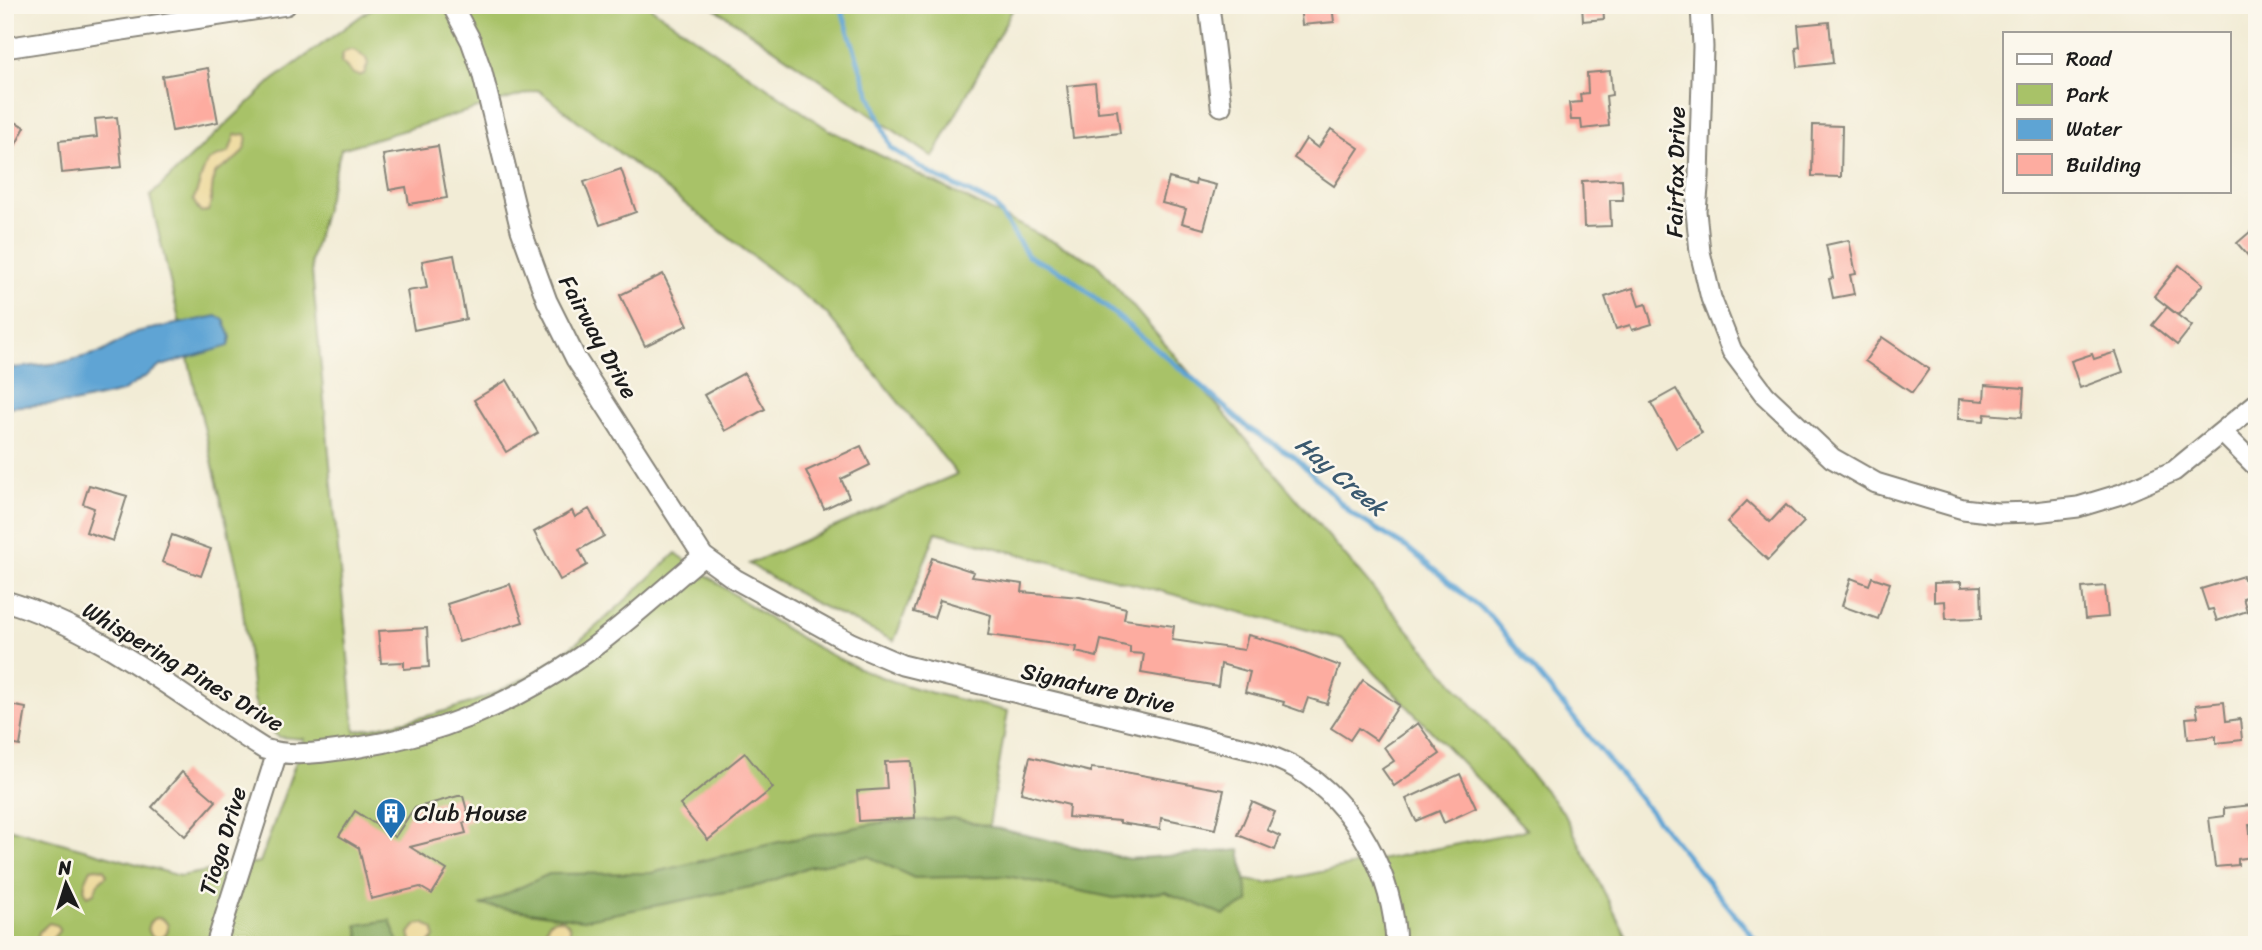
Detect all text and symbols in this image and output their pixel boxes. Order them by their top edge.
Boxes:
legend [2003,32,2230,192]
text: Road [2066,40,2113,78]
text: Park [2066,76,2109,114]
street label: Fairfax Drive [1654,106,1698,238]
text: Water [2066,110,2123,148]
text: Building [2066,146,2142,184]
street label: Fairway Drive [547,267,649,407]
water label: Hay Creek [1286,425,1397,528]
street label: Whispering Pines Drive [74,590,292,744]
street label: Signature Drive [1017,650,1179,726]
street label: Tioga Drive [187,781,259,901]
place label: Club House [414,793,527,834]
building icon: Club House [374,796,408,840]
north arrow [32,848,102,918]
text: N [56,851,73,885]

